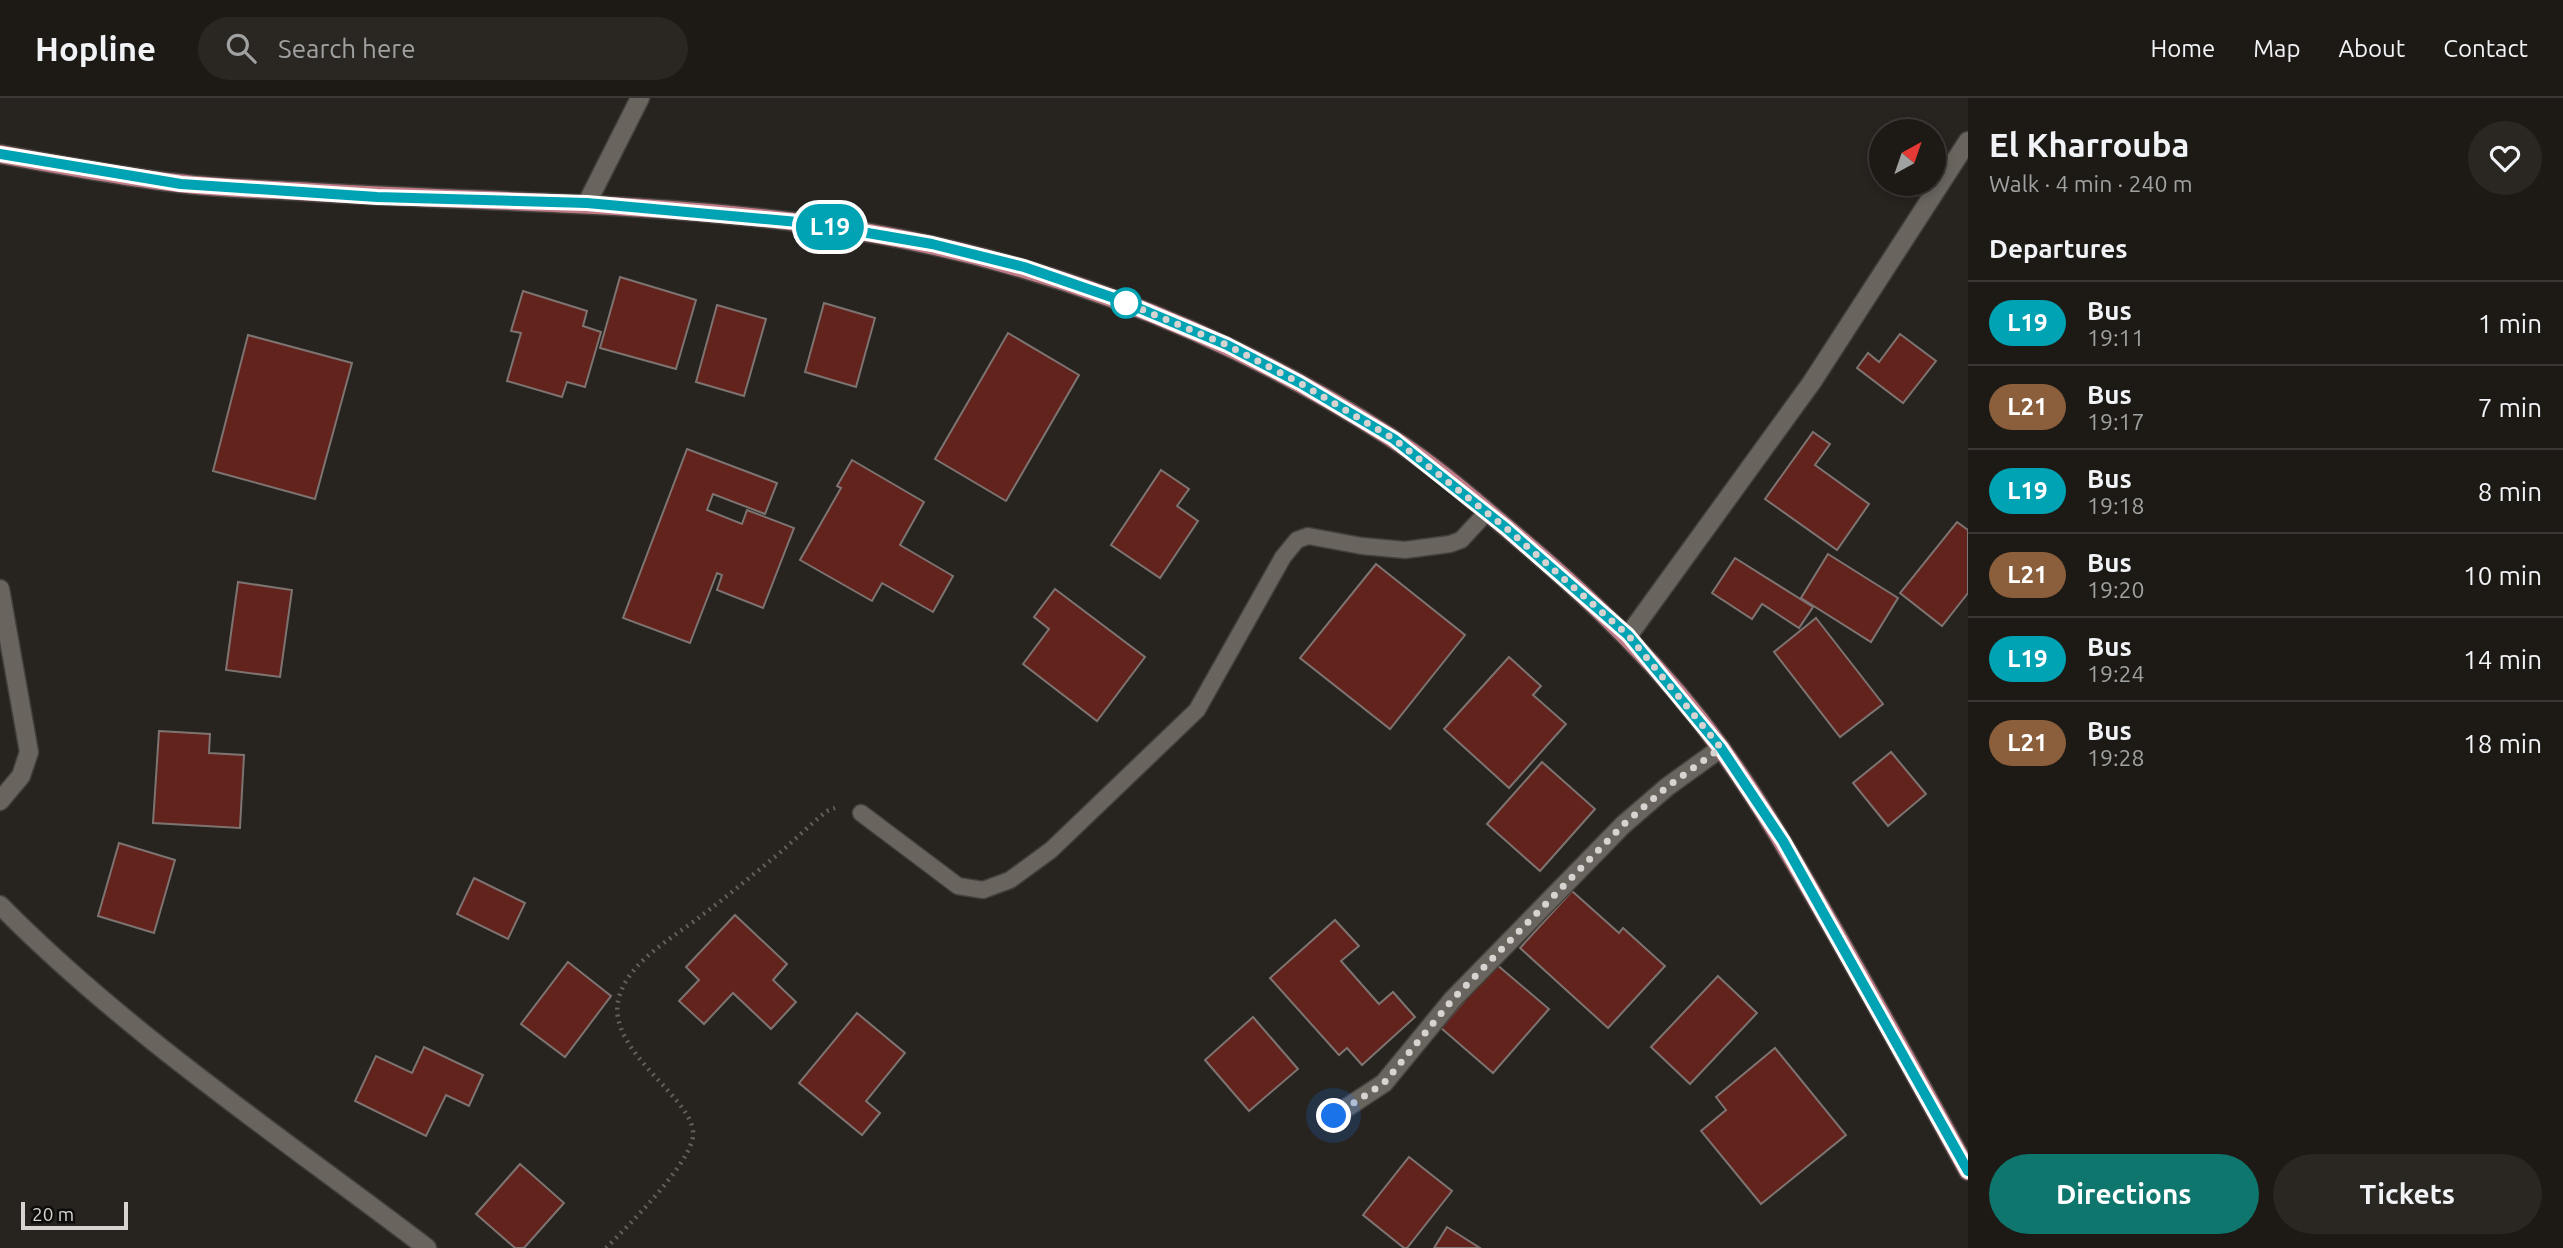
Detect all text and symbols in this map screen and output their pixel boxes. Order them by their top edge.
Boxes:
search box [198,17,688,80]
icon: search [222,29,260,67]
text: Hopline [35,30,156,67]
text: Search here [278,34,415,63]
text: Home [2150,35,2215,62]
text: Map [2253,35,2300,62]
text: About [2338,35,2405,62]
text: Contact [2443,35,2528,62]
north arrow [1869,119,1946,196]
map controls [1869,119,1946,196]
button: heart [2468,121,2542,195]
text: El Kharrouba [1989,126,2189,163]
text: Walk · 4 min · 240 m [1989,171,2193,196]
line badge: L19 [790,204,870,250]
text: L19 [810,213,850,240]
text: Departures [1989,234,2127,263]
unlabelled marker [1111,288,1141,318]
text: Bus [2087,296,2132,325]
text: L19 [2007,309,2048,336]
text: 1 min [2478,309,2542,338]
text: 19:11 [2087,325,2145,350]
text: Bus [2087,380,2132,409]
text: L21 [2007,393,2048,420]
text: 7 min [2478,393,2542,422]
text: 19:17 [2087,409,2145,434]
text: Bus [2087,464,2132,493]
text: L19 [2007,477,2048,504]
text: 8 min [2478,477,2542,506]
text: 19:18 [2087,493,2145,518]
text: Bus [2087,548,2132,577]
text: L21 [2007,561,2048,588]
text: 10 min [2463,561,2542,590]
text: 19:20 [2087,577,2145,602]
text: Bus [2087,632,2132,661]
text: L19 [2007,645,2048,672]
text: 14 min [2463,645,2542,674]
text: 19:24 [2087,661,2145,686]
text: Bus [2087,716,2132,745]
text: L21 [2007,729,2048,756]
text: 18 min [2463,729,2542,758]
text: 19:28 [2087,745,2145,770]
your location [1316,1098,1351,1133]
button: Directions [1989,1154,2259,1234]
button: Tickets [2273,1154,2542,1234]
scale bar [21,1199,128,1231]
text: 20 m [32,1203,74,1225]

